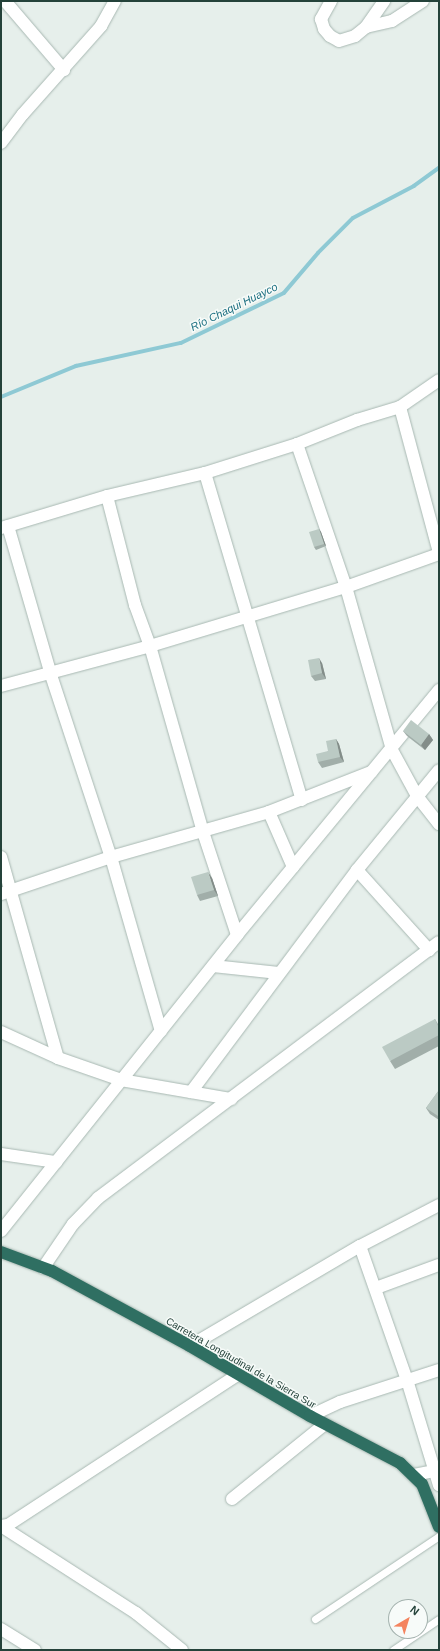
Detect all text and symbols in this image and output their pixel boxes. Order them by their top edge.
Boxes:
water label: Río Chaqui Huayco [188,280,280,334]
street label: Carretera Longitudinal de la Sierra Sur [164,1315,318,1411]
north arrow [388,1599,428,1639]
text: N [408,1603,422,1618]

